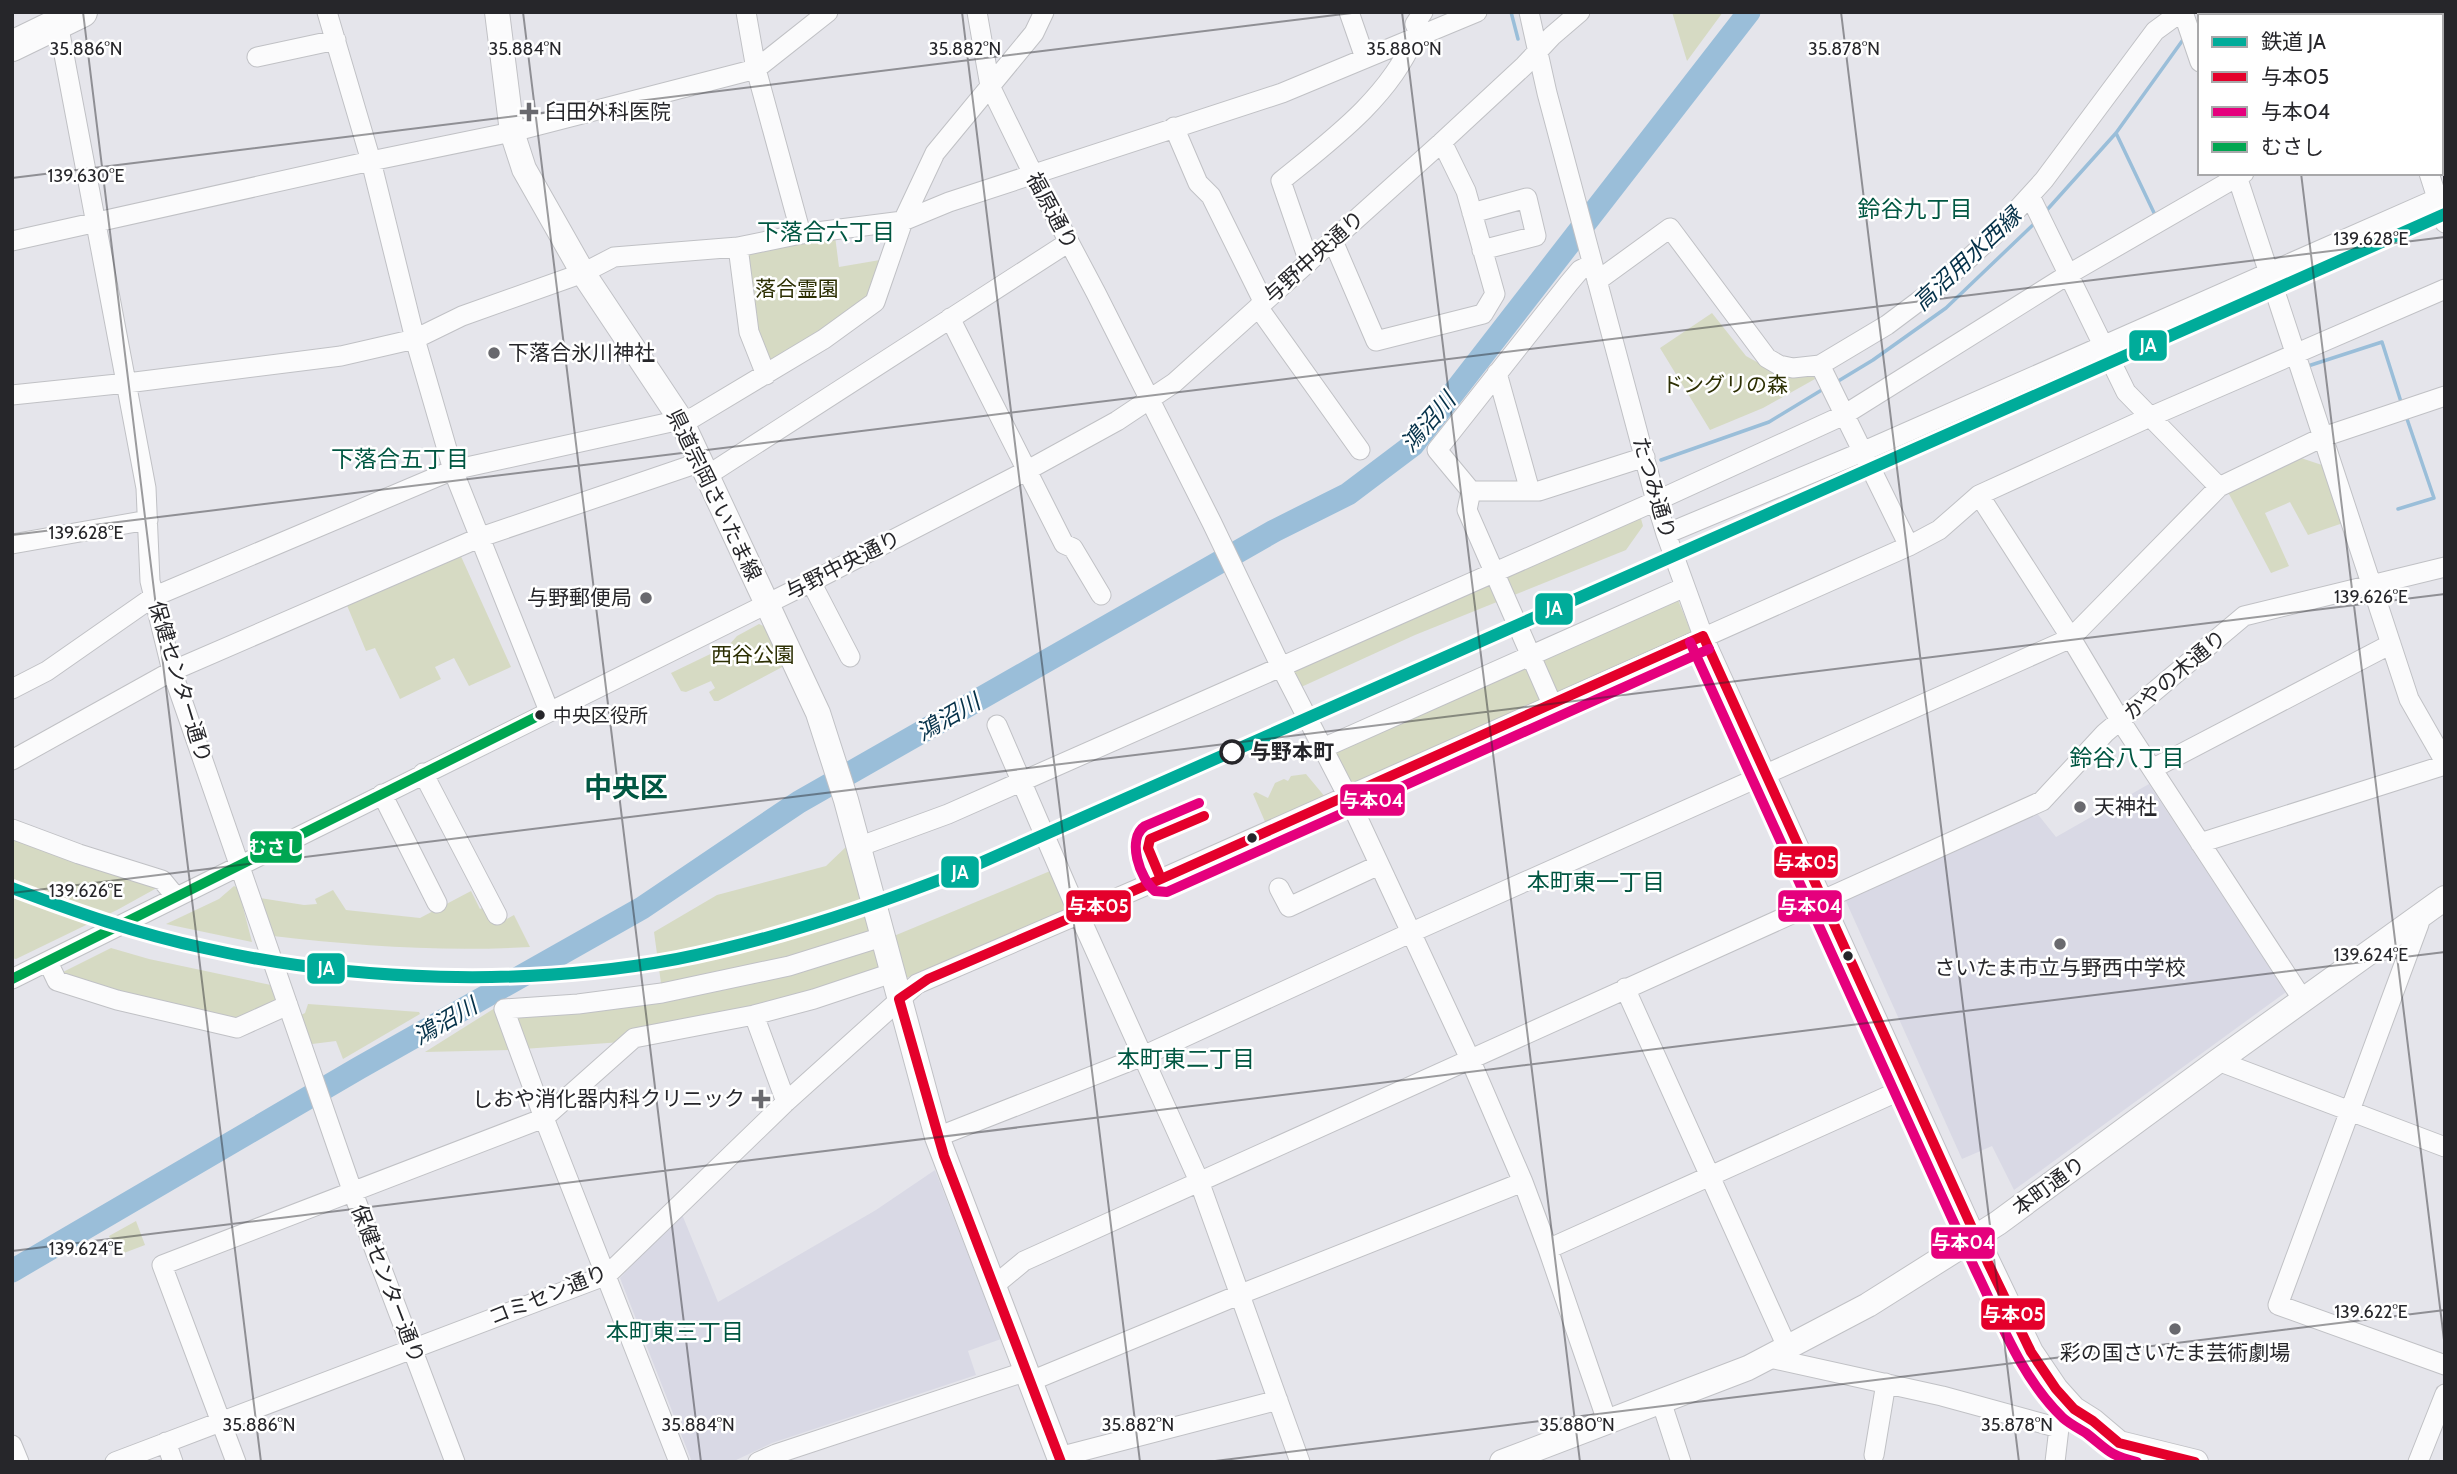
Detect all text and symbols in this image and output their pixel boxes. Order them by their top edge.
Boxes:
legend [2198,14,2443,175]
text: 鉄道 JA [2261,29,2326,54]
text: 35.886°N [50,38,122,60]
text: 35.884°N [488,38,562,60]
text: 35.882°N [929,38,1001,60]
text: 35.880°N [1366,38,1442,60]
text: 35.878°N [1808,38,1880,60]
text: 与本05 [2261,64,2329,89]
place label: 臼田外科医院 [545,99,671,124]
text: 与本04 [2261,99,2330,124]
marker: 臼田外科医院 [519,102,539,122]
text: むさし [2261,134,2324,159]
text: 139.630°E [48,165,124,187]
street label: 福原通り [1022,168,1083,254]
district label: 鈴谷九丁目 [1858,195,1973,223]
water label: 高沼用水西縁 [1907,200,2029,316]
street label: 与野中央通り [1258,205,1369,308]
district label: 下落合六丁目 [757,218,895,246]
text: 139.628°E [2334,228,2409,250]
park label: 落合霊園 [755,276,839,301]
line badge: JA [2128,329,2168,362]
text: JA [2138,334,2157,357]
place label: 下落合氷川神社 [508,340,655,365]
marker: 下落合氷川神社 [486,345,502,361]
park label: ドングリの森 [1662,372,1788,397]
water label: 鴻沼川 [1395,385,1463,457]
street label: 県道宗岡さいたま線 [662,405,767,585]
street label: たつみ通り [1628,434,1681,542]
district label: 下落合五丁目 [331,445,469,473]
text: 139.628°E [49,522,124,544]
street label: 与野中央通り [781,525,905,604]
place label: 与野郵便局 [527,585,632,610]
text: 139.626°E [2334,586,2408,608]
marker: 与野郵便局 [638,590,654,606]
line badge: JA [1534,592,1574,626]
text: JA [1544,597,1563,620]
street label: 保健センター通り [144,598,217,766]
street label: かやの木通り [2118,625,2231,725]
park label: 西谷公園 [711,642,795,667]
water label: 鴻沼川 [911,686,987,746]
place label: 中央区役所 [553,704,648,727]
marker: 中央区役所 [533,708,547,722]
place label: 与野本町 [1250,739,1334,764]
marker: 与野本町 [1220,740,1244,764]
district label: 鈴谷八丁目 [2070,744,2185,772]
district label: 中央区 [584,770,668,804]
line badge: 与本04 [1339,783,1406,817]
text: 与本04 [1340,789,1404,812]
place label: 天神社 [2094,794,2157,819]
marker: 天神社 [2072,799,2088,815]
line badge: むさし [249,830,303,864]
unlabelled marker [1245,831,1259,845]
text: むさし [247,836,305,859]
line badge: 与本05 [1773,845,1839,879]
text: 与本05 [1775,851,1837,874]
line badge: JA [940,855,980,889]
text: JA [950,861,969,884]
district label: 本町東一丁目 [1527,868,1665,896]
text: 139.626°E [49,880,123,902]
line badge: 与本05 [1065,889,1132,923]
line badge: 与本04 [1777,889,1843,923]
text: 与本05 [1067,895,1129,918]
text: 与本04 [1778,895,1842,918]
marker: さいたま市立与野西中学校 [2052,936,2068,952]
text: 139.624°E [2334,944,2408,966]
unlabelled marker [1841,949,1855,963]
line badge: JA [306,952,346,985]
place label: さいたま市立与野西中学校 [1934,955,2186,980]
text: JA [316,957,335,980]
water label: 鴻沼川 [408,990,484,1050]
district label: 本町東二丁目 [1117,1045,1255,1073]
place label: しおや消化器内科クリニック [472,1086,745,1111]
marker: しおや消化器内科クリニック [751,1089,771,1109]
street label: 本町通り [2007,1151,2090,1220]
street label: 保健センター通り [347,1201,430,1367]
line badge: 与本04 [1930,1226,1996,1260]
text: 与本04 [1931,1231,1995,1254]
text: 139.624°E [49,1238,123,1260]
street label: コミセン通り [485,1259,611,1330]
line badge: 与本05 [1980,1297,2046,1331]
text: 139.622°E [2334,1301,2408,1323]
text: 与本05 [1982,1303,2044,1326]
district label: 本町東三丁目 [606,1318,744,1346]
marker: 彩の国さいたま芸術劇場 [2167,1321,2183,1337]
place label: 彩の国さいたま芸術劇場 [2060,1340,2290,1365]
text: 35.886°N [223,1414,295,1436]
text: 35.884°N [661,1414,735,1436]
text: 35.882°N [1102,1414,1174,1436]
text: 35.880°N [1539,1414,1615,1436]
text: 35.878°N [1981,1414,2053,1436]

